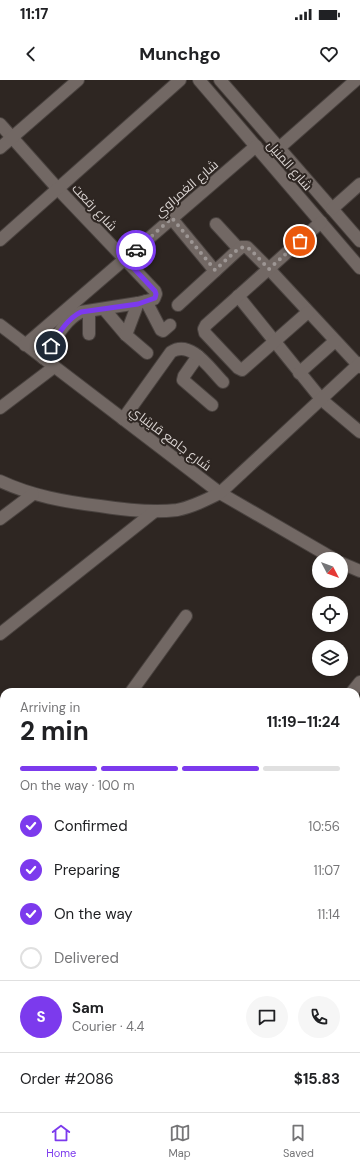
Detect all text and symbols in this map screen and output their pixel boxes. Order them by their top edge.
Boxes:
text: 11:17 [20,4,48,24]
text: Munchgo [139,42,221,66]
icon: back [20,43,42,65]
icon: heart [318,43,340,65]
street label: شارع المنيل [263,137,316,194]
street label: شارع الغمراوي [151,156,223,222]
street label: شارع رفعت [68,180,121,235]
pin [283,224,317,258]
courier [116,230,156,270]
icon: bag [289,230,311,252]
icon: car [125,239,147,261]
pin [34,329,68,363]
icon: home [40,335,62,357]
street label: شارع جامع قايتباي [125,402,215,476]
north arrow [312,552,348,588]
map controls [312,552,348,676]
button: locate [312,596,348,632]
button: layers [312,640,348,676]
text: Arriving in [20,699,80,716]
text: 11:19–11:24 [267,712,340,732]
text: 2 min [20,714,89,748]
text: On the way · 100 m [20,777,135,794]
icon: check [20,815,42,837]
text: Confirmed [54,816,128,836]
text: 10:56 [308,818,340,835]
icon: check [20,859,42,881]
text: Preparing [54,860,120,880]
text: 11:07 [314,862,340,879]
icon: check [20,903,42,925]
text: On the way [54,904,133,924]
text: 11:14 [317,906,340,923]
text: Delivered [54,948,119,968]
button: chat [246,996,288,1038]
button: phone [298,996,340,1038]
text: Sam [72,998,104,1018]
text: S [36,1007,46,1027]
text: Courier · 4.4 [72,1018,144,1035]
text: Order #2086 [20,1069,114,1089]
text: $15.83 [294,1069,340,1089]
tab: Home [46,1122,76,1160]
tab: Map [169,1122,191,1160]
tab: Saved [283,1122,314,1160]

